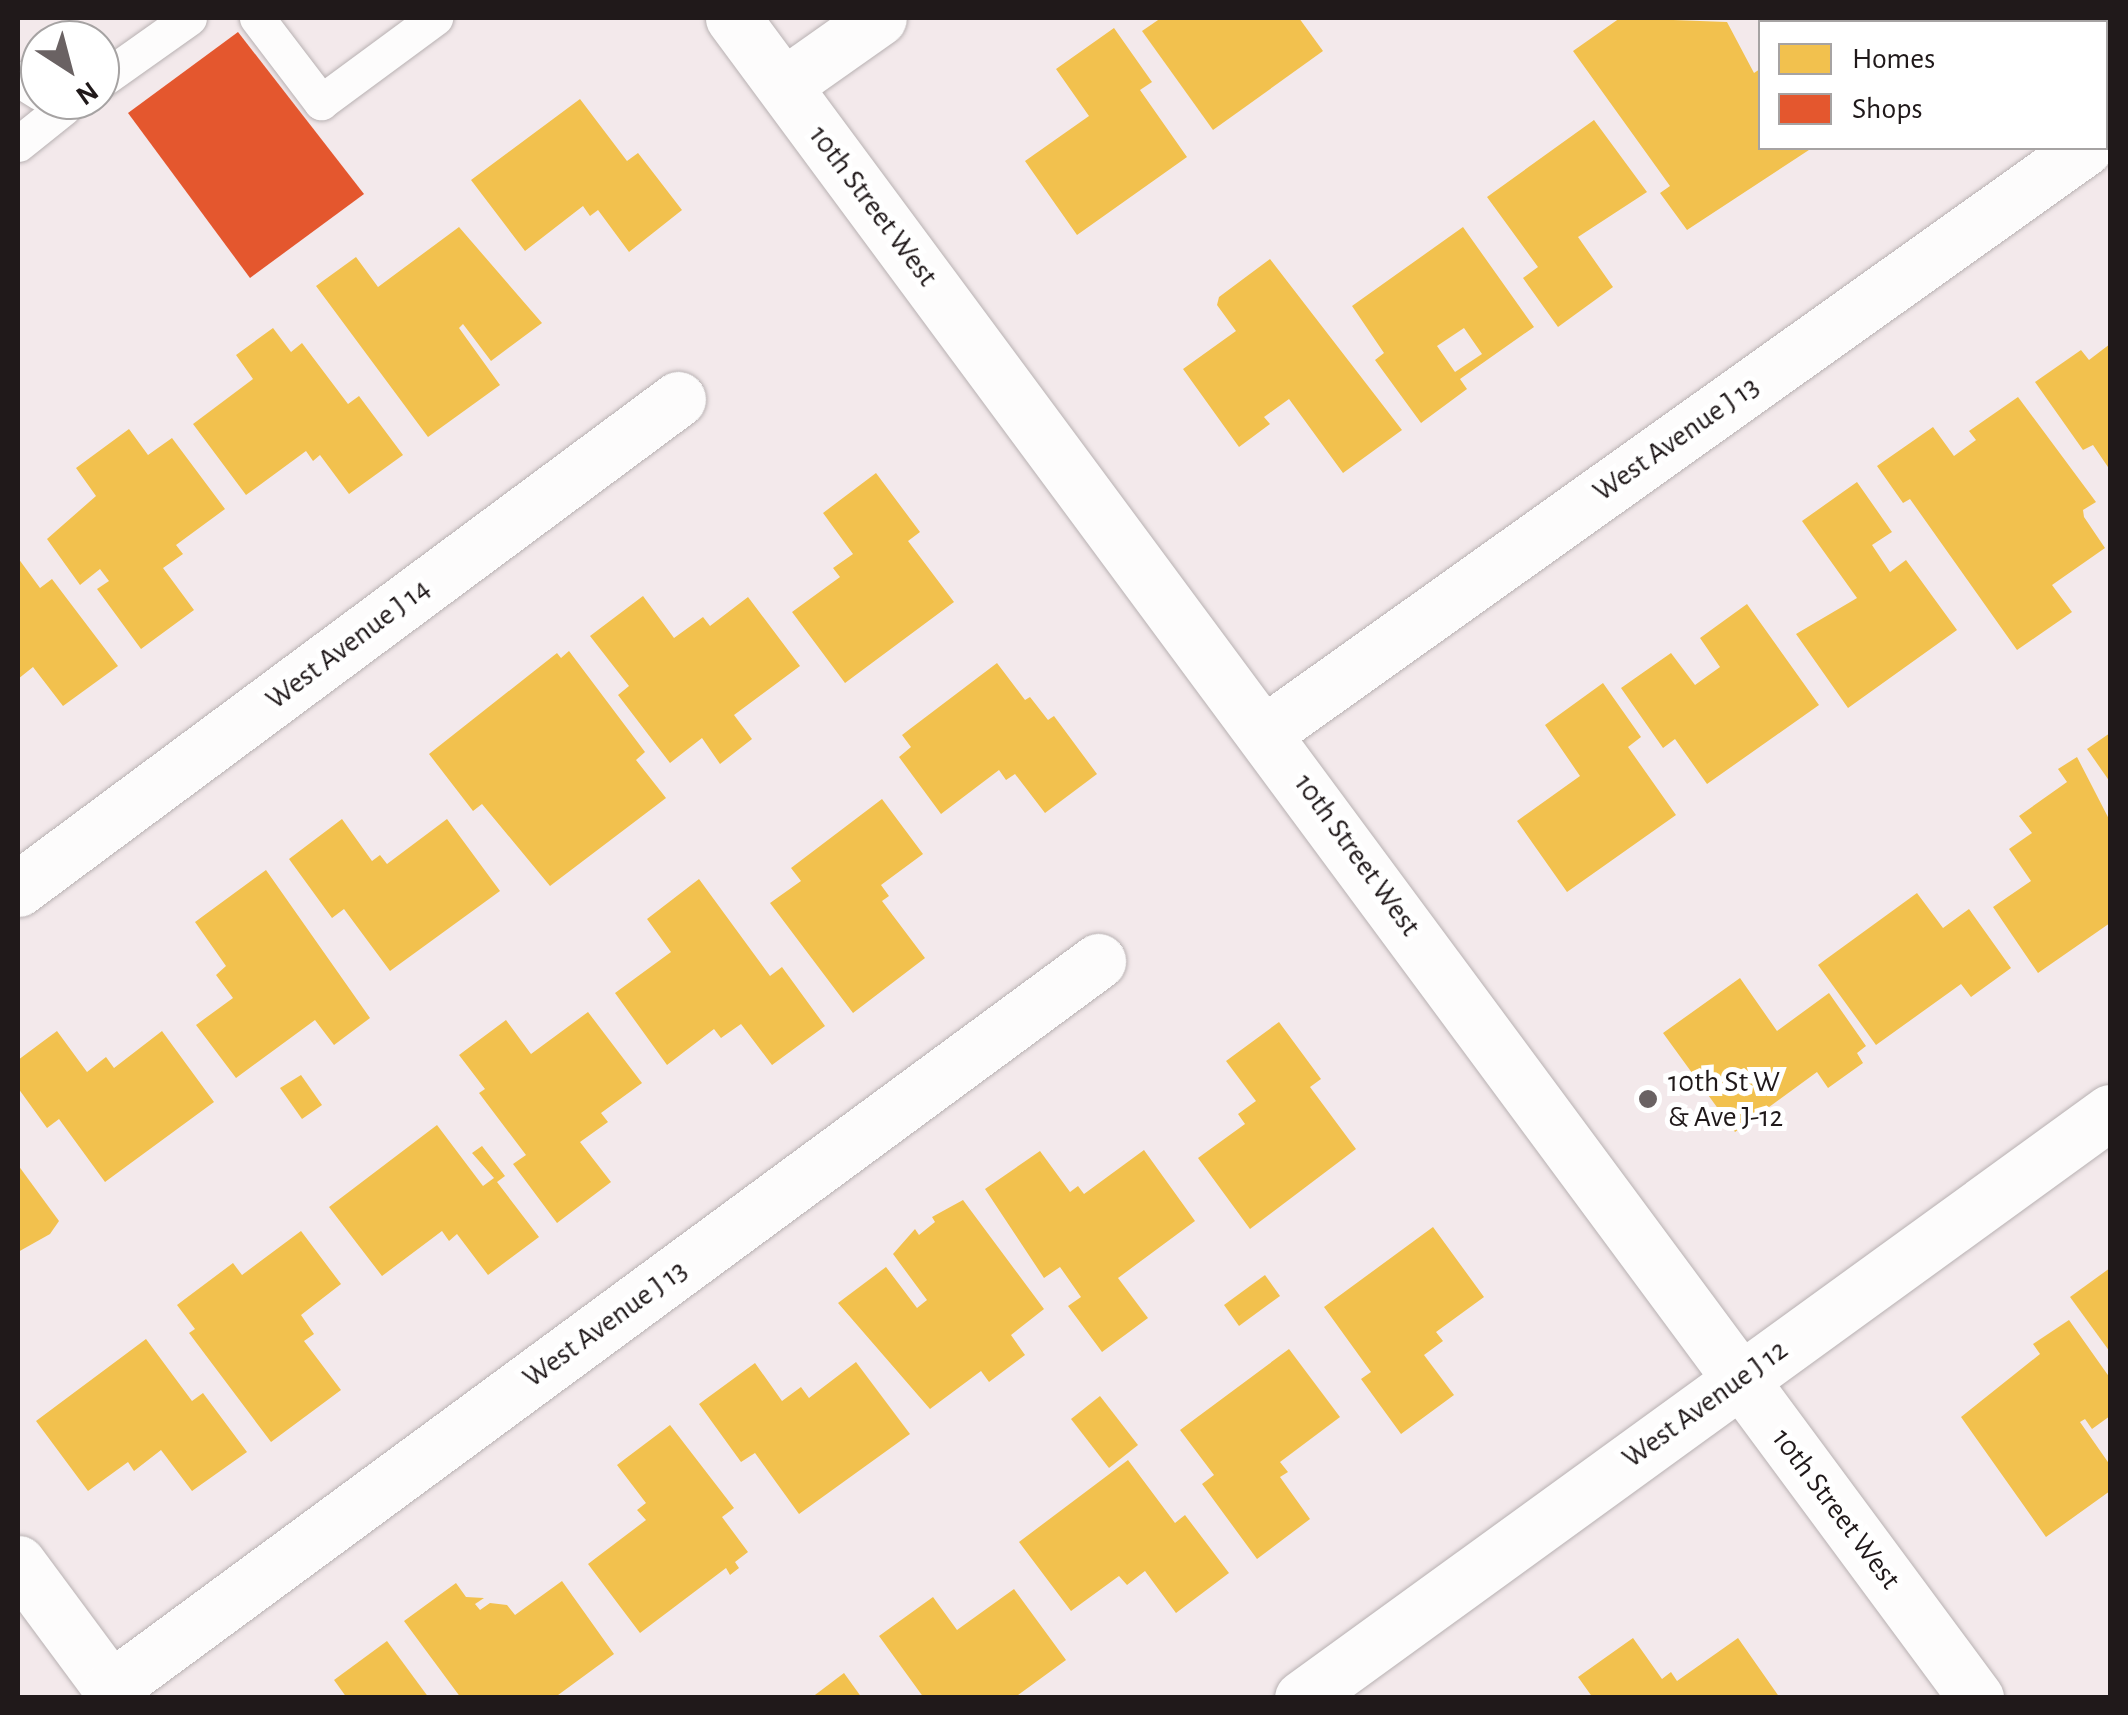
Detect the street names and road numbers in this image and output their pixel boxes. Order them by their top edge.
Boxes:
street label: 10th Street West [801,119,945,293]
street label: West Avenue J 13 [1586,369,1766,509]
street label: West Avenue J 14 [259,571,437,717]
street label: 10th Street West [1286,767,1428,943]
street label: West Avenue J 13 [516,1252,694,1396]
street label: West Avenue J 12 [1615,1332,1795,1476]
street label: 10th Street West [1764,1422,1908,1596]

